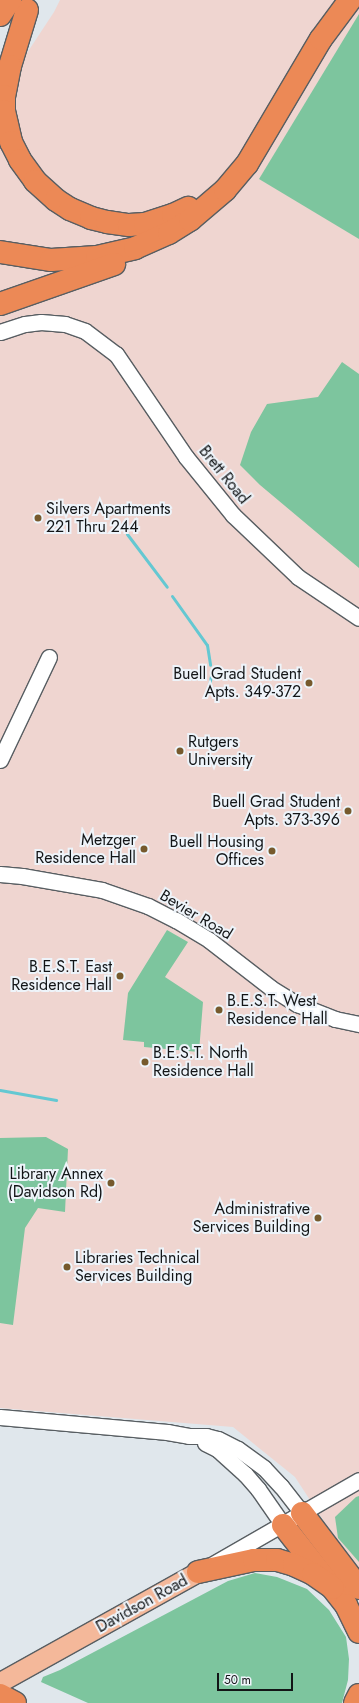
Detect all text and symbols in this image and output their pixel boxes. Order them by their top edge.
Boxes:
street label: Brett Road [195,442,253,508]
place label: Silvers Apartments 221 Thru 244 [46,499,170,537]
marker: Silvers Apartments 221 Thru 244 [33,513,43,523]
place label: Buell Grad Student Apts. 349-372 [173,664,301,702]
marker: Buell Grad Student Apts. 349-372 [304,678,314,688]
place label: Rutgers University [188,732,253,770]
marker: Rutgers University [175,746,185,756]
place label: Buell Grad Student Apts. 373-396 [212,792,340,830]
marker: Buell Grad Student Apts. 373-396 [343,806,353,816]
place label: Metzger Residence Hall [35,830,136,868]
place label: Buell Housing Offices [170,832,264,870]
marker: Metzger Residence Hall [139,844,149,854]
marker: Buell Housing Offices [267,846,277,856]
street label: Bevier Road [156,886,236,944]
place label: B.E.S.T. East Residence Hall [11,957,112,995]
marker: B.E.S.T. East Residence Hall [115,971,125,981]
place label: B.E.S.T. West Residence Hall [227,991,328,1029]
marker: B.E.S.T. West Residence Hall [214,1005,224,1015]
place label: B.E.S.T. North Residence Hall [153,1043,254,1081]
marker: B.E.S.T. North Residence Hall [140,1057,150,1067]
place label: Library Annex (Davidson Rd) [8,1164,103,1202]
marker: Library Annex (Davidson Rd) [106,1178,116,1188]
place label: Administrative Services Building [193,1199,310,1237]
marker: Administrative Services Building [313,1213,323,1223]
place label: Libraries Technical Services Building [75,1248,200,1286]
marker: Libraries Technical Services Building [62,1262,72,1272]
street label: Davidson Road [93,1571,191,1637]
scale bar [219,1665,295,1691]
text: 50 m [224,1671,251,1689]

